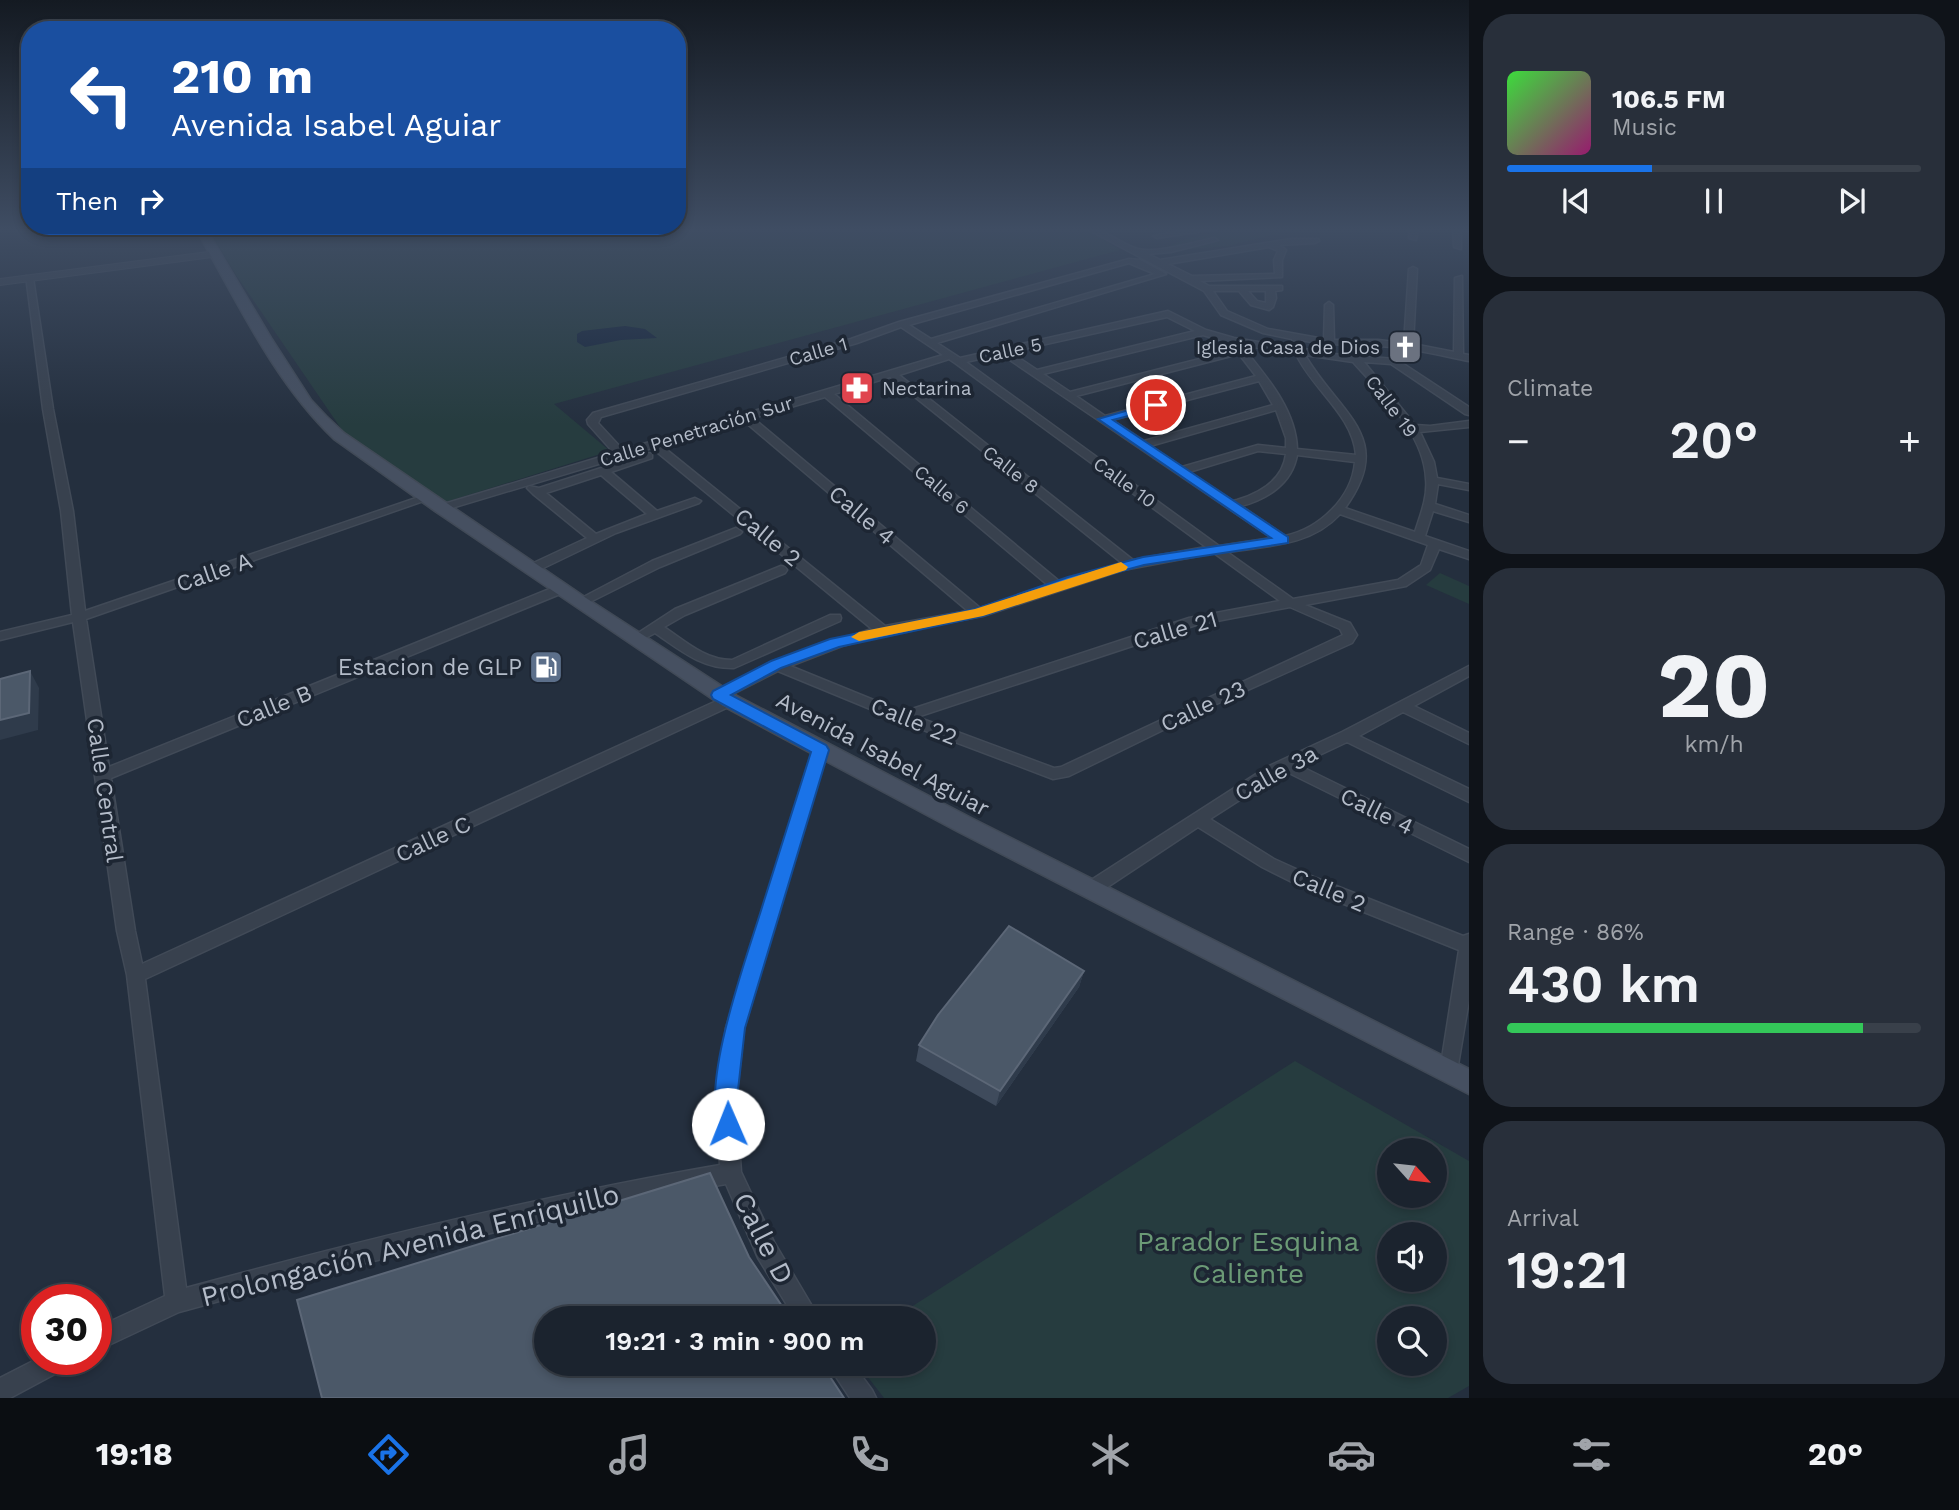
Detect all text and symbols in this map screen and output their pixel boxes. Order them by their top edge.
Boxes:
text: 210 m [171,47,313,105]
icon: left [56,49,147,140]
text: 106.5 FM [1612,84,1726,114]
text: Avenida Isabel Aguiar [171,106,501,144]
text: Music [1612,114,1677,141]
icon: right [132,182,170,220]
icon: previous [1557,182,1595,220]
icon: pause [1695,182,1733,220]
icon: next [1833,182,1871,220]
text: Then [56,186,118,216]
church icon: Iglesia Casa de Dios [1386,328,1424,366]
street label: Calle 1 [786,332,850,371]
street label: Calle 5 [976,333,1044,368]
place label: Iglesia Casa de Dios [1196,336,1380,359]
pharmacy icon: Nectarina [838,369,876,407]
street label: Calle 19 [1361,371,1422,442]
pin [1126,375,1186,435]
text: Climate [1507,375,1593,402]
place label: Nectarina [882,377,972,400]
icon: arrive [1137,386,1175,424]
street label: Calle Penetración Sur [597,391,796,472]
text: 20° [1670,410,1758,471]
text: − [1507,419,1530,463]
text: + [1898,419,1921,463]
street label: Calle 8 [978,440,1043,498]
street label: Calle 10 [1089,452,1160,513]
street label: Calle 6 [910,460,974,519]
street label: Calle 4 [823,480,900,551]
street label: Calle 2 [729,503,806,572]
street label: Calle A [173,547,256,598]
street label: Calle 21 [1130,606,1220,655]
text: 20 [1658,632,1770,739]
fuel station icon: Estacion de GLP [527,648,565,686]
place label: Estacion de GLP [338,654,522,681]
street label: Calle 23 [1156,675,1250,738]
street label: Calle B [232,679,316,734]
street label: Avenida Isabel Aguiar [772,687,994,822]
street label: Calle 22 [867,692,961,751]
street label: Calle Central [81,716,128,864]
text: km/h [1684,731,1744,758]
street label: Calle 3a [1230,740,1322,807]
street label: Calle 4 [1336,782,1418,841]
street label: Calle C [391,810,475,869]
street label: Calle 2 [1288,863,1370,918]
text: Range · 86% [1507,919,1644,946]
text: 430 km [1507,954,1700,1015]
position arrow [691,1087,765,1161]
north arrow [1377,1138,1447,1208]
map controls [1377,1138,1447,1376]
street label: Prolongación Avenida Enriquillo [198,1178,623,1313]
street label: Calle D [727,1187,801,1289]
text: Arrival [1507,1205,1579,1232]
button: sound [1377,1222,1447,1292]
park label: Parador Esquina Caliente [1137,1225,1359,1290]
text: 19:21 [1507,1240,1629,1301]
speed limit sign: 30 [21,1284,112,1375]
button: search [1377,1306,1447,1376]
text: 19:21 · 3 min · 900 m [606,1326,864,1356]
icon: directions [364,1430,413,1479]
icon: music [605,1430,654,1479]
icon: phone [845,1430,894,1479]
icon: climate [1086,1430,1135,1479]
icon: car [1327,1430,1376,1479]
icon: filters [1567,1430,1616,1479]
text: 19:18 [96,1435,173,1473]
text: 20° [1808,1435,1863,1473]

